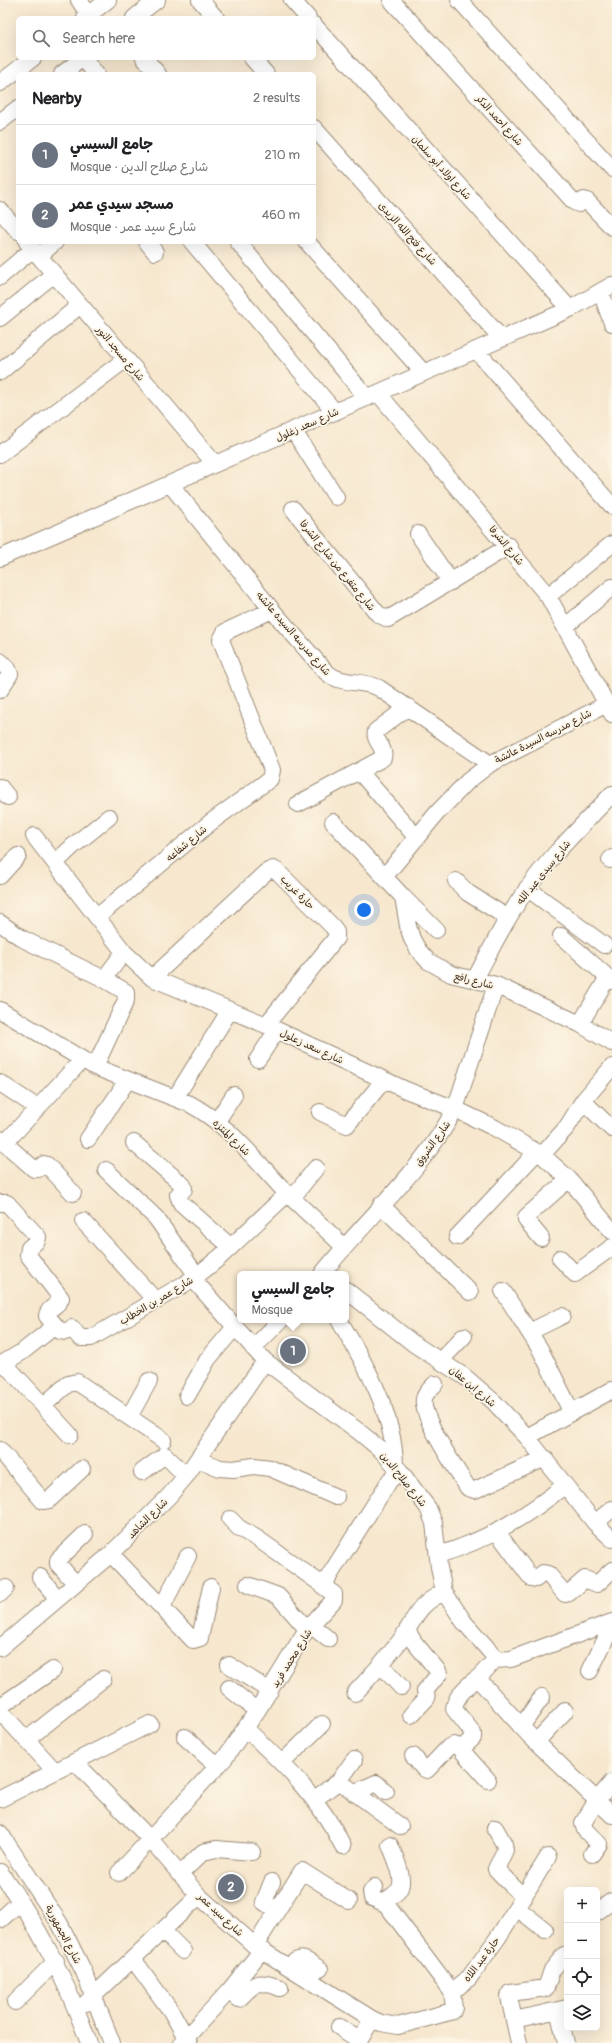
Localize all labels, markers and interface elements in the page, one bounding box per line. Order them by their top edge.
search box [16,16,316,60]
icon: search [30,27,52,49]
text: Search here [62,29,135,48]
text: Nearby [32,88,81,109]
text: 2 results [253,90,300,106]
street label: شارع احمد الدكر [472,92,525,149]
street label: شارع اولاد أبو سلمان [408,133,473,203]
text: جامع السيسي [70,135,153,154]
text: 1 [42,147,48,163]
text: 210 m [264,147,300,163]
text: Mosque · شارع صلاح الدين [70,159,208,175]
text: مسجد سيدي عمر [70,195,174,214]
street label: شارع فتح الله الزيدى [375,200,439,269]
text: 2 [41,207,49,223]
text: 460 m [262,207,300,223]
text: Mosque · شارع سيد عمر [70,219,196,235]
street label: شارع مسجد النور [92,323,147,384]
street label: شارع سعد زغلول [274,405,342,445]
street label: شارع متفرع من شارع الشرفا [296,518,378,614]
street label: شارع الشرفا [485,523,526,569]
street label: شارع مدرسه السيده عائشه [253,589,333,679]
street label: شارع مدرسه السيدة عائشة [493,707,595,767]
street label: شارع شفاعه [164,823,210,865]
street label: شارع سيدى عبد الله [514,838,574,908]
street label: حارة غريب [278,873,317,912]
your location [354,900,374,920]
street label: شارع رافع [453,970,495,993]
street label: شارع سعد زعلول [278,1027,345,1068]
street label: شارع المنتزه [210,1117,253,1159]
street label: شارع الشروق [412,1118,454,1169]
popup [237,1271,349,1323]
street label: شارع عمر بن الخطاب [118,1274,196,1328]
text: جامع السيسي [251,1280,335,1299]
text: Mosque [251,1302,293,1318]
pin: 1 [280,1336,306,1366]
street label: شارع ابن عفان [446,1364,498,1411]
street label: شارع صلاح الدين [377,1450,429,1510]
street label: شارع الشاهد [125,1496,171,1542]
street label: شارع محمد فريد [269,1627,316,1691]
pin: 2 [218,1872,244,1902]
map controls [564,1887,600,2031]
button: + [564,1887,600,1923]
street label: شارع سيد عمر [194,1890,246,1940]
street label: شارع الجمهورية [42,1903,84,1967]
button: − [564,1923,600,1959]
street label: حارة عبد اللاه [461,1935,503,1984]
button: locate [564,1959,600,1995]
button: layers [564,1995,600,2031]

